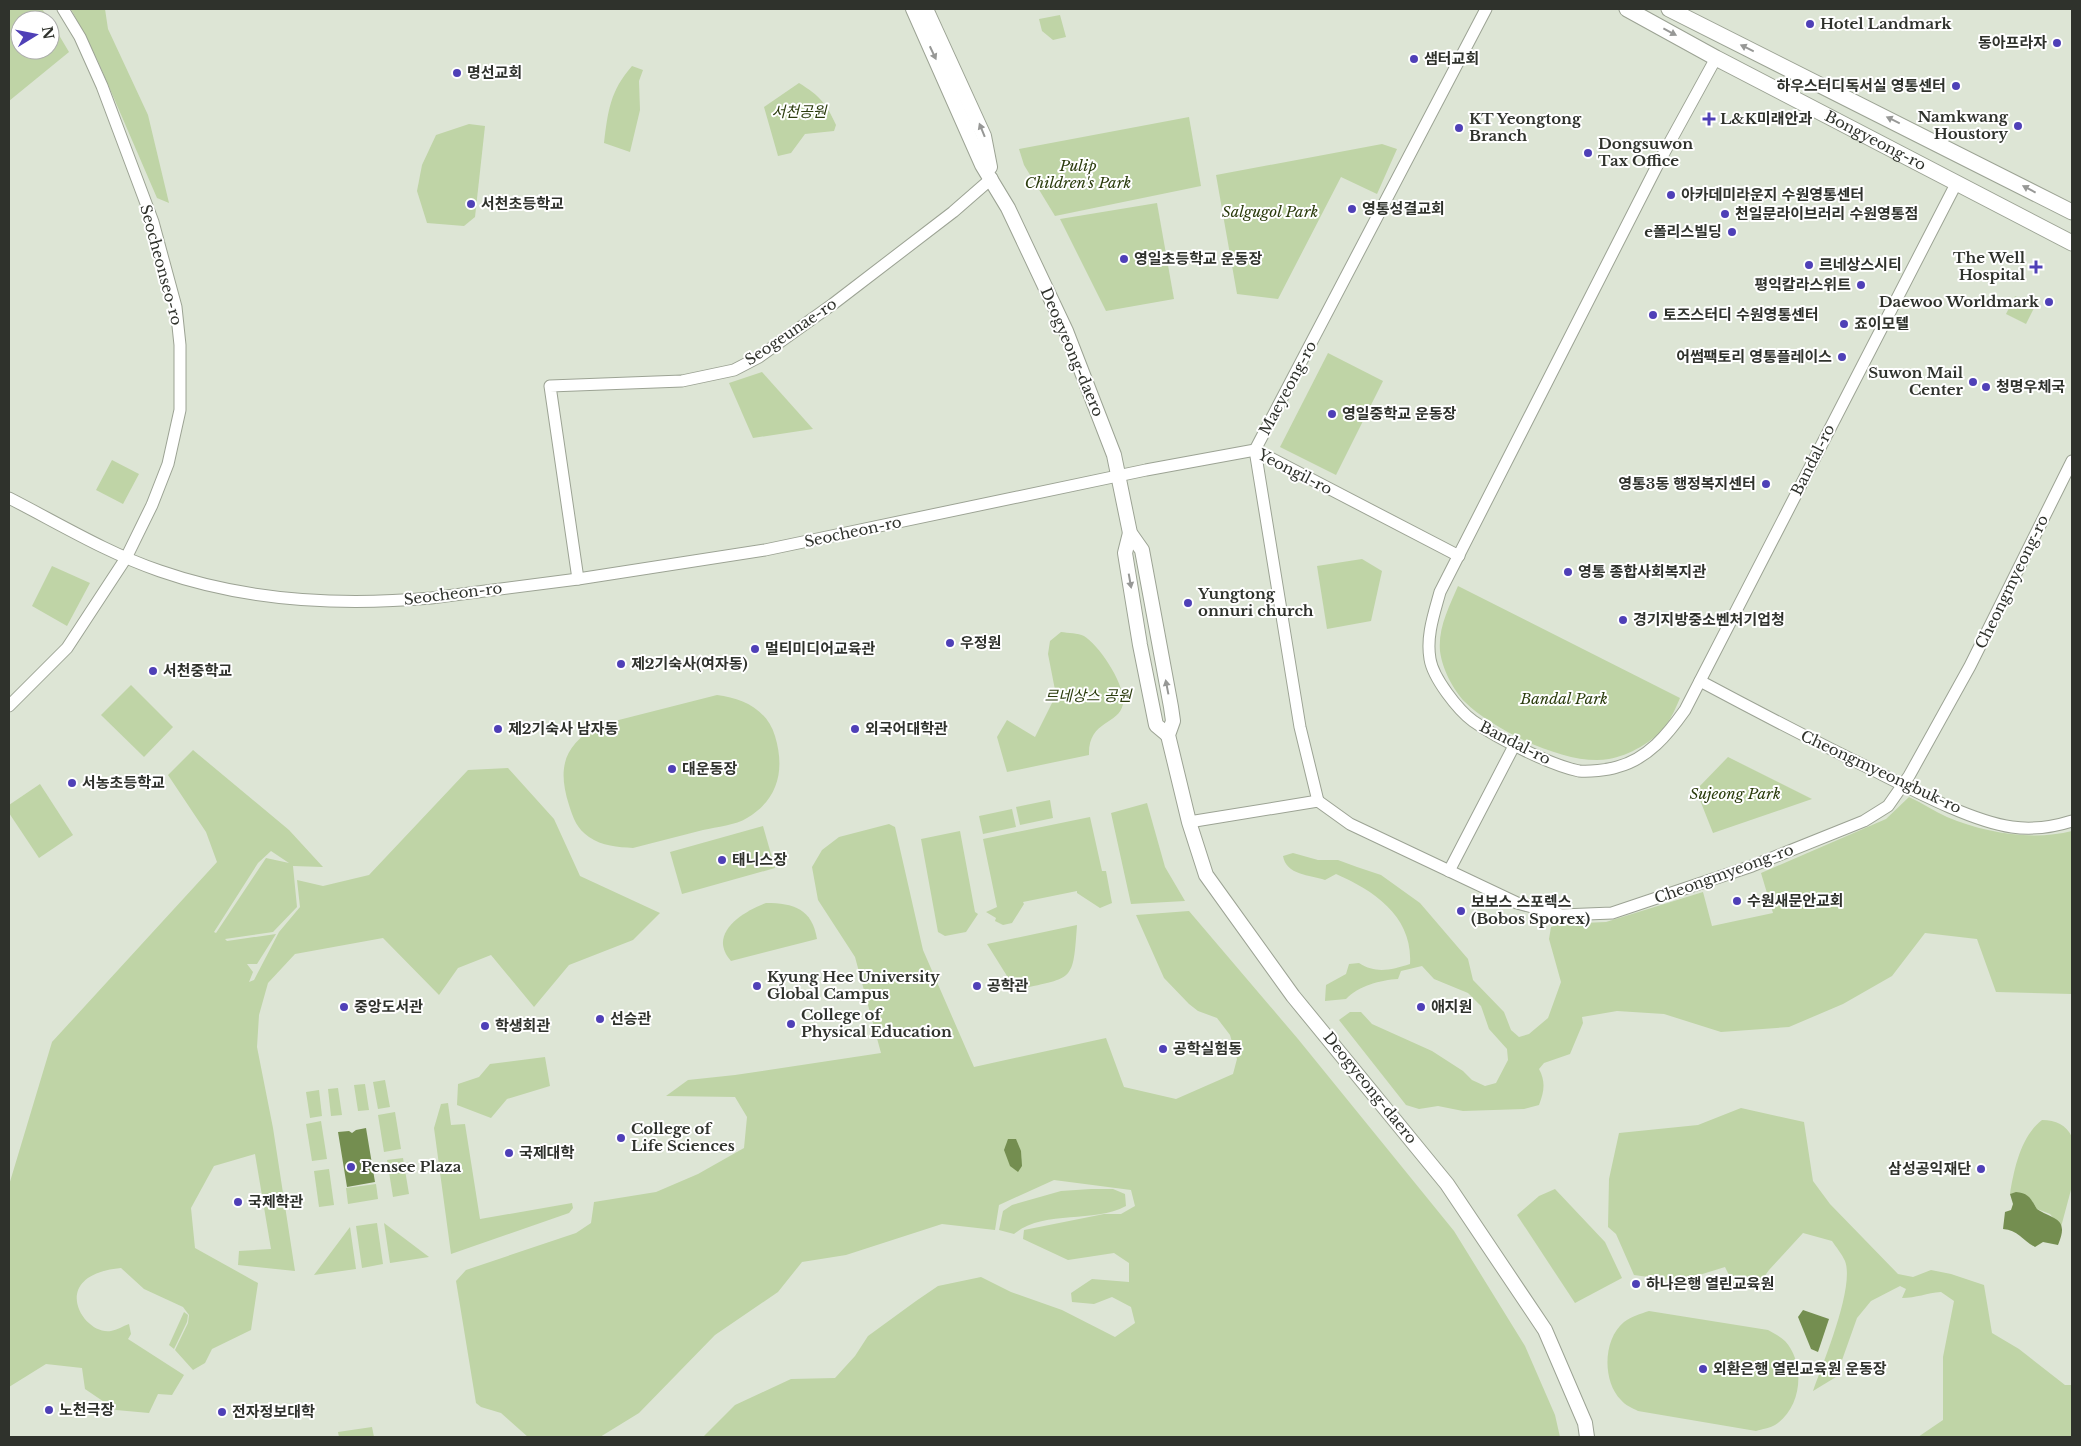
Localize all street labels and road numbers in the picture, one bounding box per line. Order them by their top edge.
street label: Bongyeong-ro [1822,106,1929,175]
street label: Seocheonseo-ro [136,202,187,327]
street label: Deogyeong-daero [1037,284,1108,419]
street label: Seogeunae-ro [741,294,840,369]
street label: Maeyeong-ro [1255,337,1320,438]
street label: Bandal-ro [1787,421,1839,498]
street label: Yeongil-ro [1254,444,1336,498]
street label: Seocheon-ro [803,512,903,551]
street label: Cheongmyeong-ro [1971,512,2052,652]
street label: Seocheon-ro [403,578,503,609]
street label: Bandal-ro [1477,717,1554,769]
street label: Cheongmyeongbuk-ro [1798,726,1965,817]
street label: Cheongmyeong-ro [1652,839,1796,908]
street label: Deogyeong-daero [1319,1028,1421,1148]

